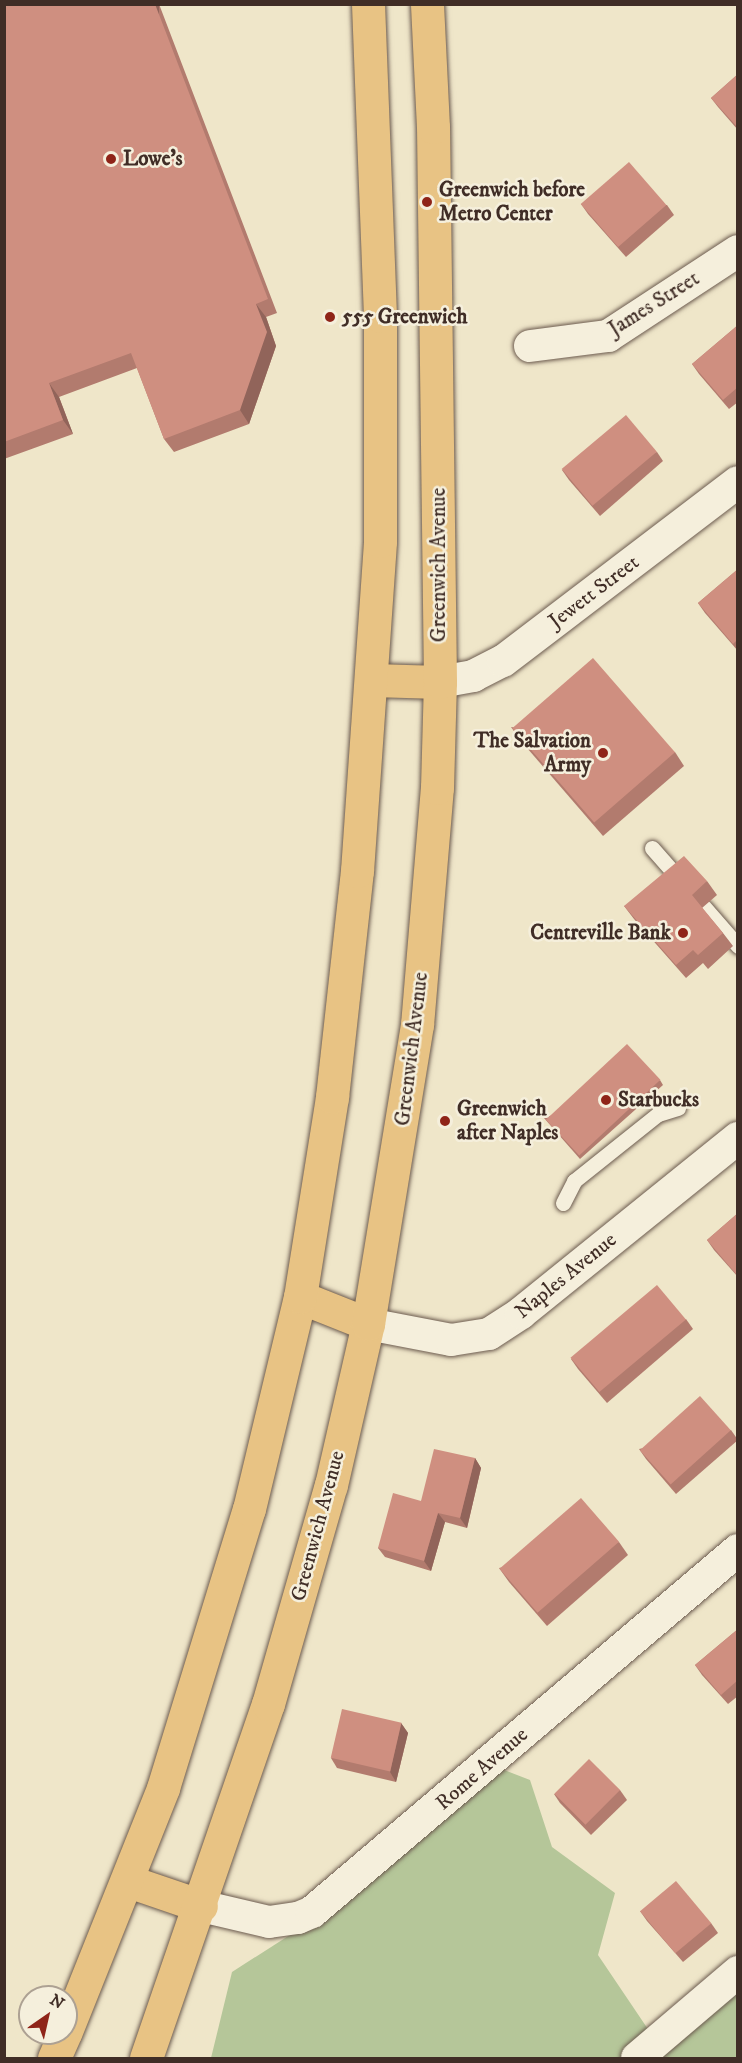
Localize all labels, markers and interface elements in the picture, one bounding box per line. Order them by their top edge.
place label: Lowe's [123,146,183,172]
marker: Lowe's [104,152,118,166]
place label: Greenwich before Metro Center [439,177,585,227]
marker: Greenwich before Metro Center [420,195,434,209]
street label: James Street [604,266,704,342]
place label: 555 Greenwich [342,304,467,330]
marker: 555 Greenwich [323,310,337,324]
street label: Greenwich Avenue [426,488,452,642]
street label: Jewett Street [544,550,644,634]
place label: The Salvation Army [473,728,591,778]
marker: The Salvation Army [596,746,610,760]
place label: Centreville Bank [530,920,671,946]
marker: Centreville Bank [676,926,690,940]
street label: Greenwich Avenue [390,971,434,1127]
place label: Starbucks [618,1087,699,1113]
marker: Starbucks [599,1093,613,1107]
place label: Greenwich after Naples [457,1096,558,1146]
marker: Greenwich after Naples [438,1114,452,1128]
street label: Naples Avenue [510,1227,622,1325]
street label: Greenwich Avenue [286,1448,350,1604]
street label: Rome Avenue [431,1722,533,1816]
north arrow [18,1985,78,2045]
text: N [46,1990,68,2014]

